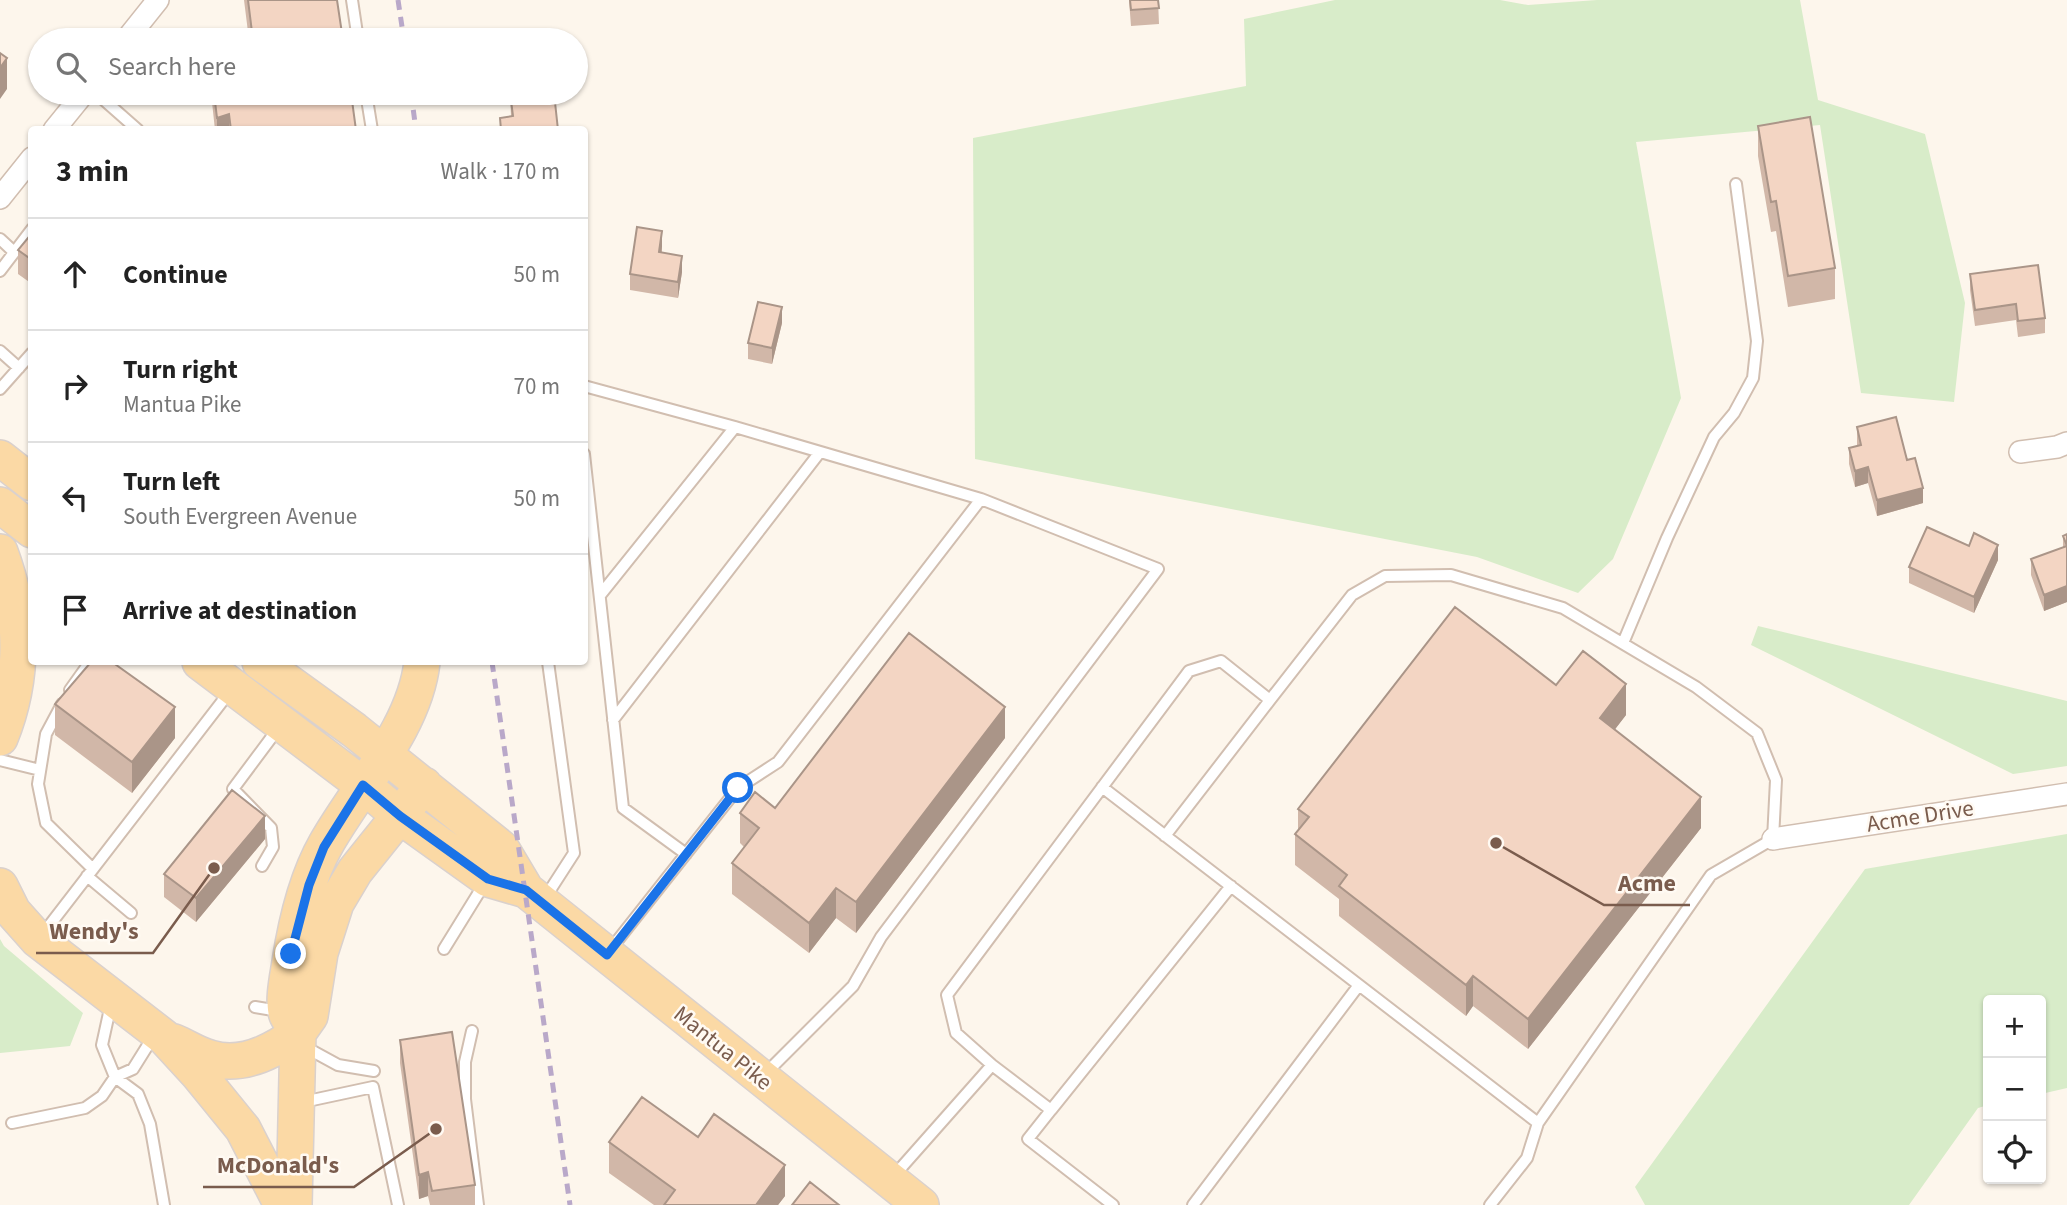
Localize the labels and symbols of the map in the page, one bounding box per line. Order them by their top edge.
route start [722,772,753,803]
street label: Acme Drive [1864,791,1976,841]
callout: Acme [1604,860,1690,905]
text: Acme [1617,866,1676,901]
callout: Wendy's [36,908,153,953]
text: Wendy's [49,914,139,949]
route end [275,938,306,969]
street label: Mantua Pike [667,998,779,1098]
callout: McDonald's [203,1142,354,1187]
text: McDonald's [217,1148,339,1183]

